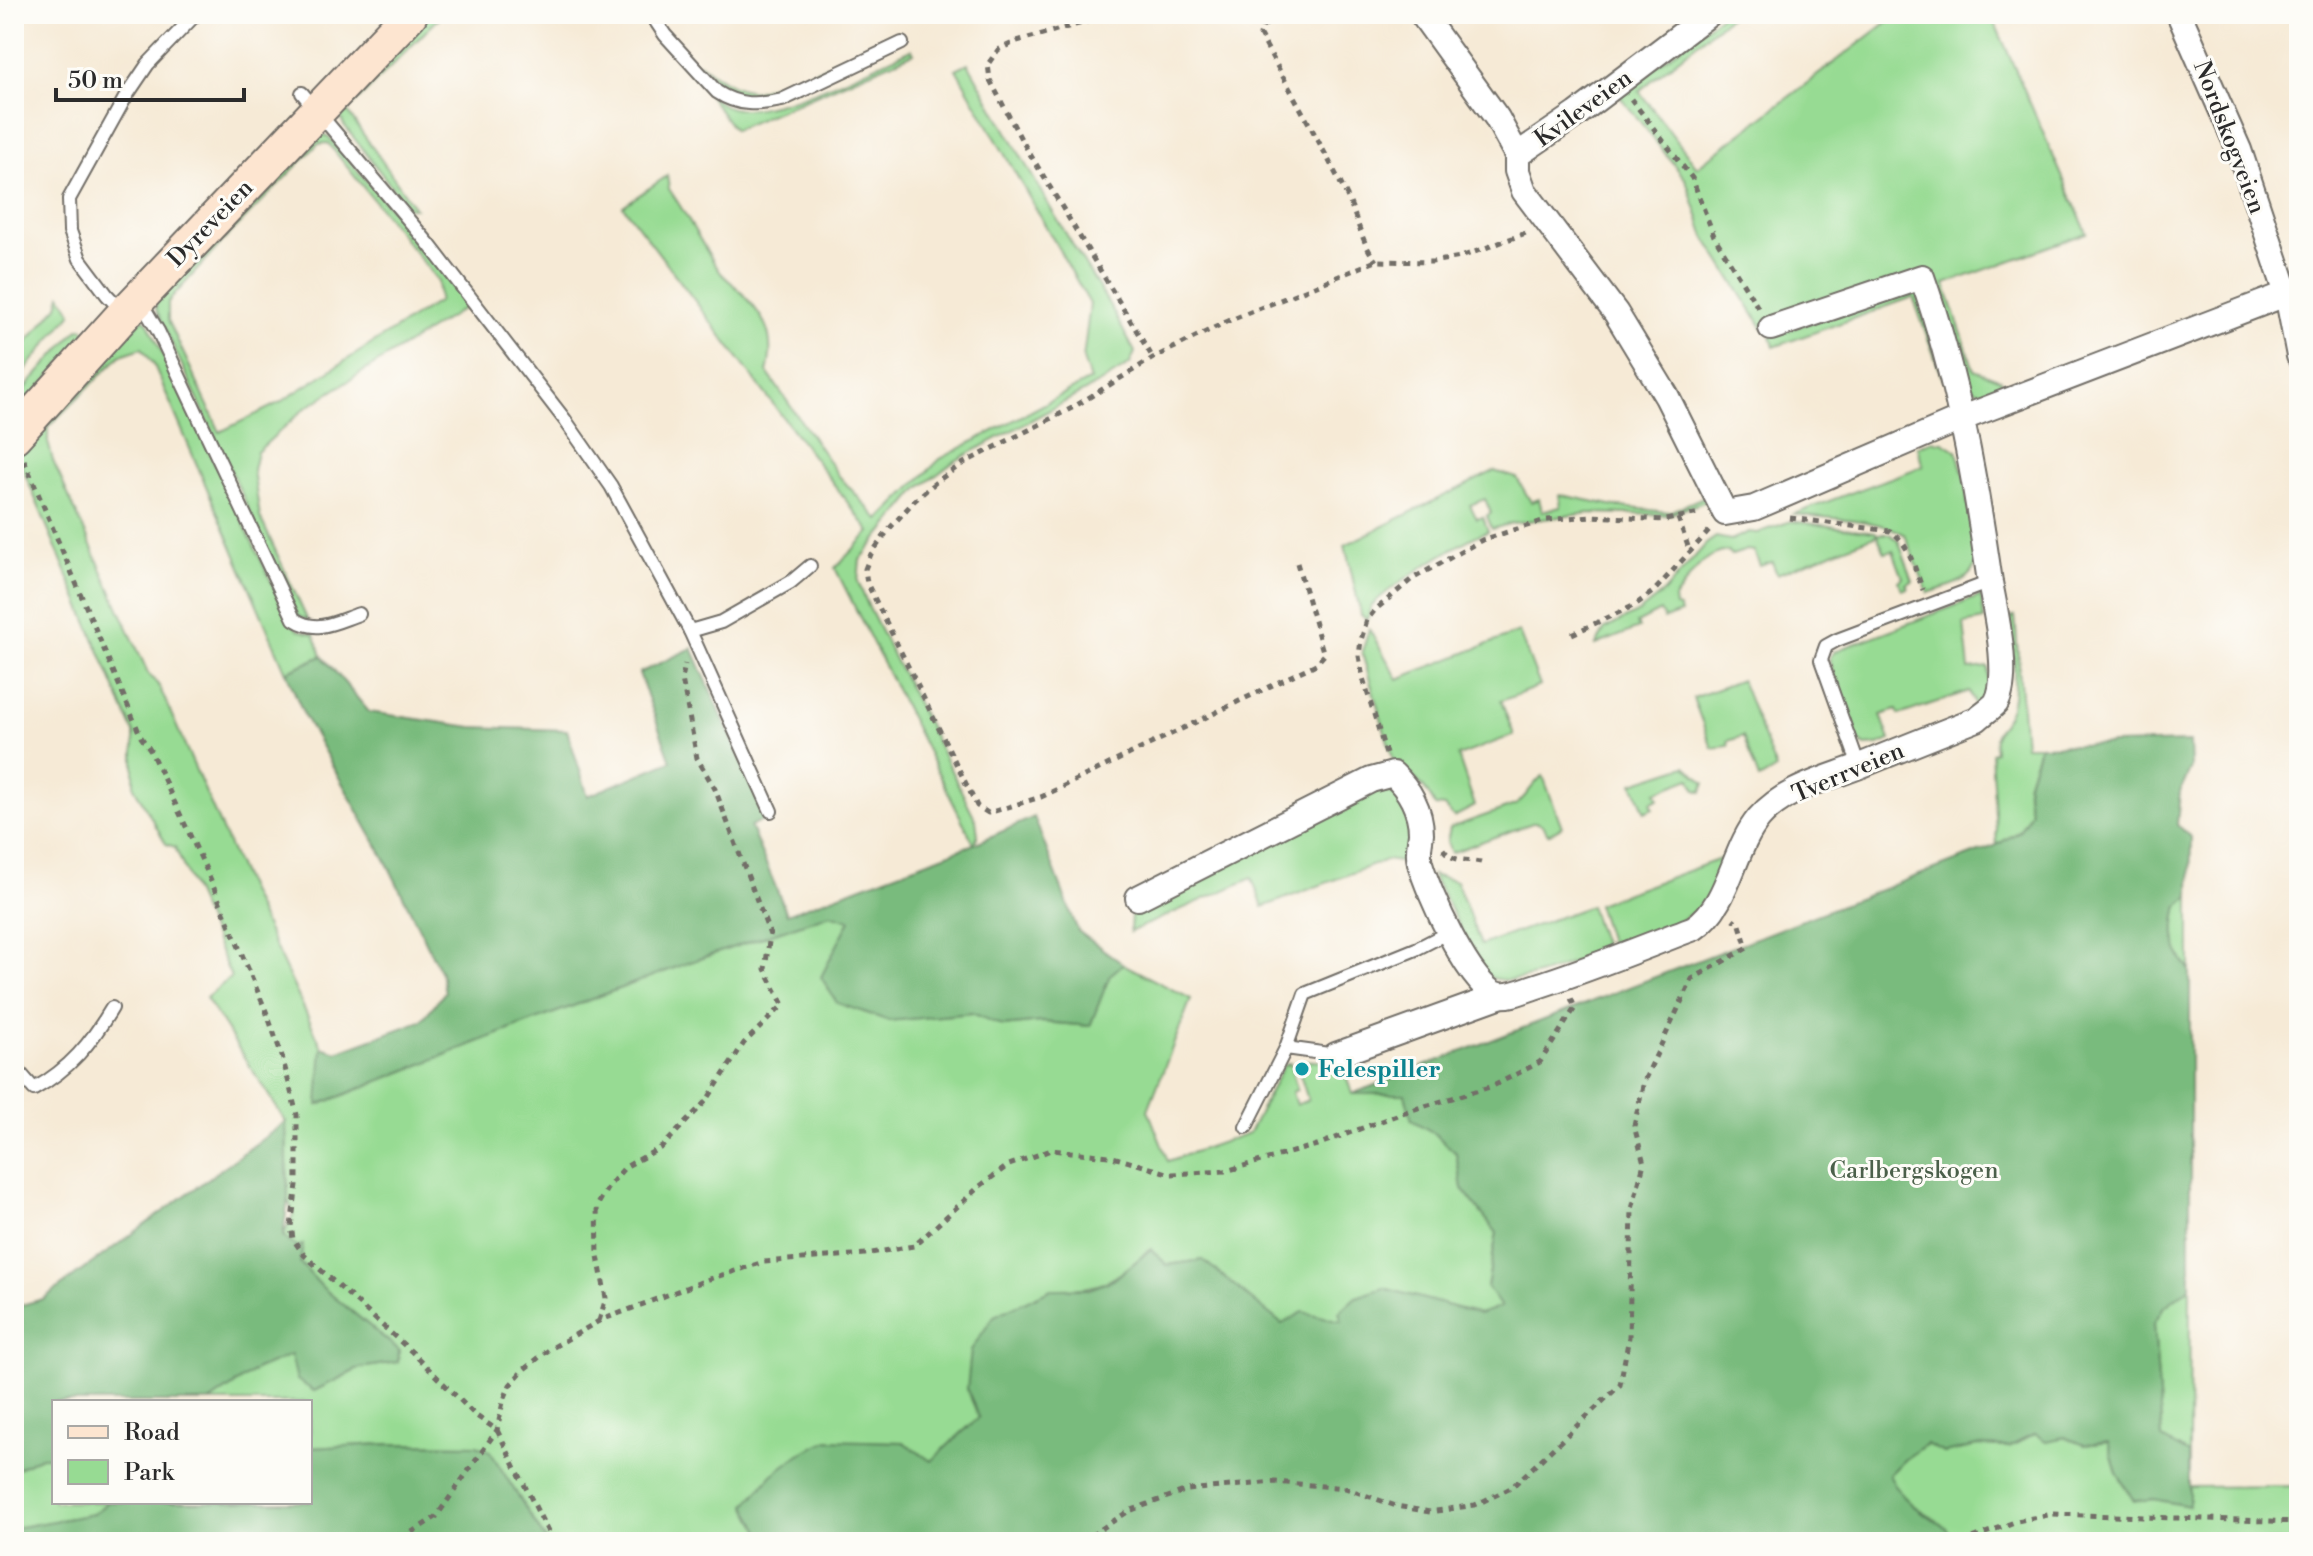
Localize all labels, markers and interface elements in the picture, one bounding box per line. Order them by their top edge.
scale bar [56,52,244,102]
street label: Nordskogveien [2186,57,2272,218]
street label: Kvileveien [1529,63,1638,154]
text: 50 m [68,66,123,96]
street label: Dyreveien [162,174,260,274]
street label: Tverrveien [1788,736,1909,810]
place label: Felespiller [1318,1055,1441,1085]
marker: Felespiller [1293,1060,1311,1078]
park label: Carlbergskogen [1830,1156,1998,1186]
legend [52,1400,312,1504]
text: Road [124,1418,180,1448]
text: Park [124,1458,175,1488]

